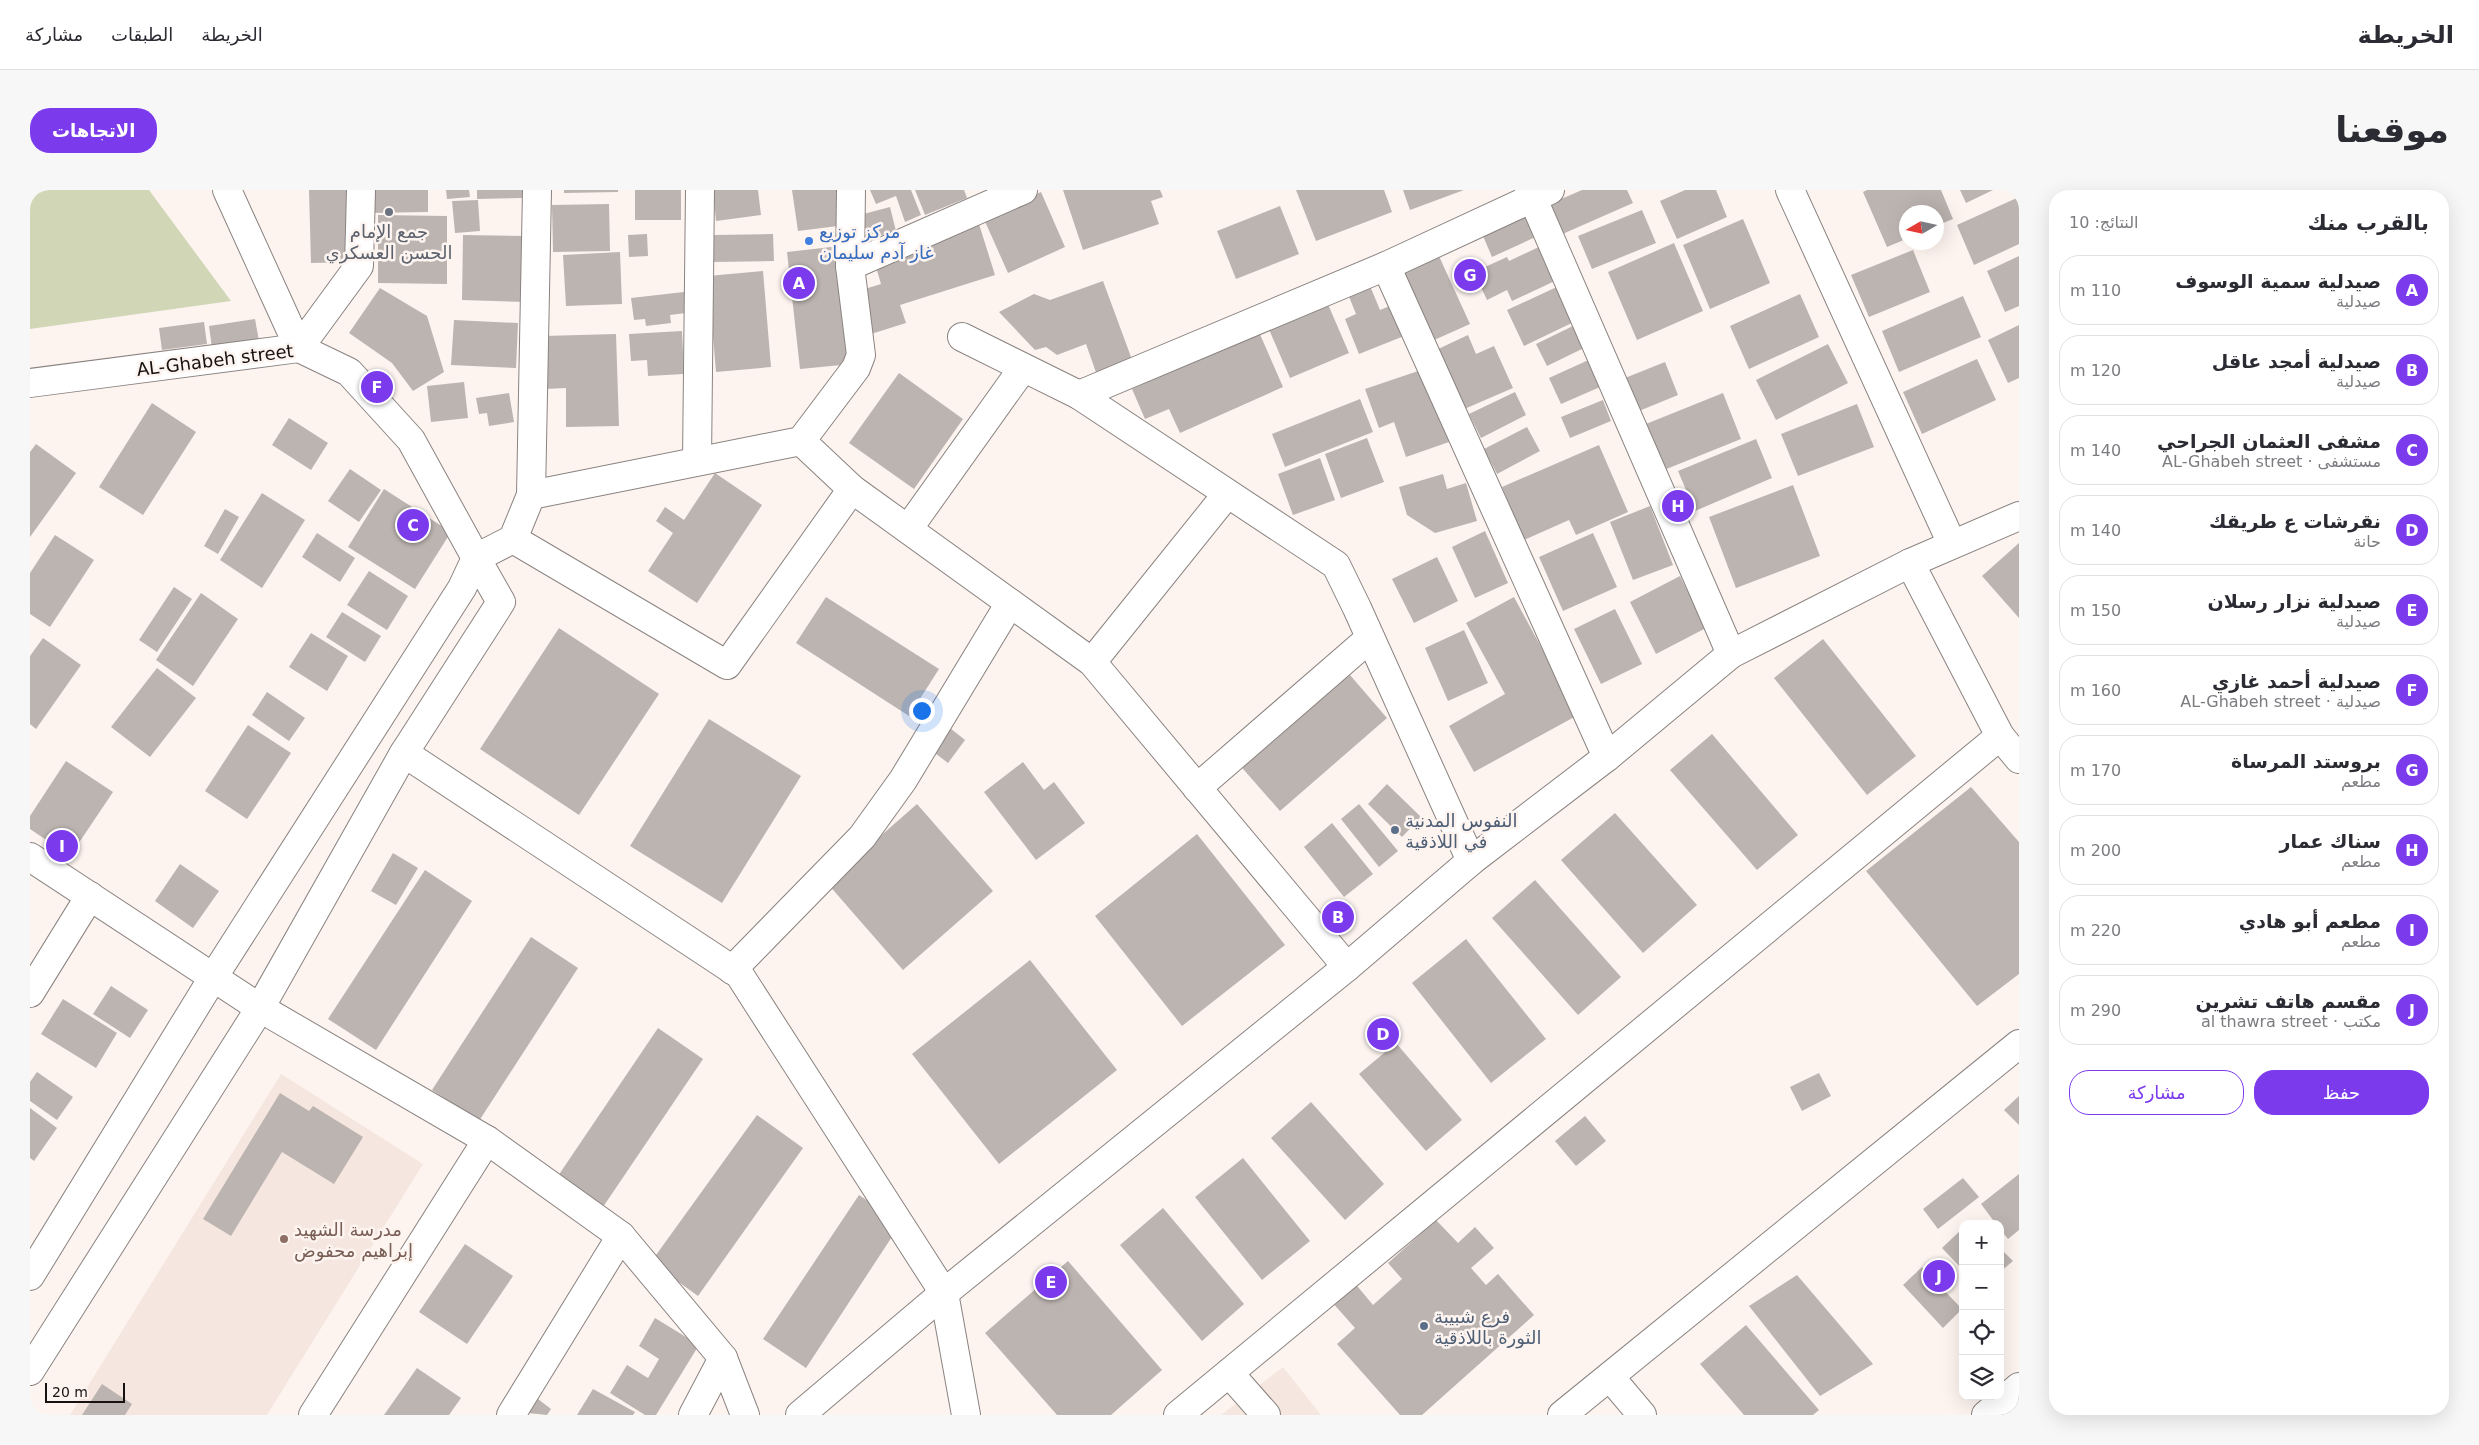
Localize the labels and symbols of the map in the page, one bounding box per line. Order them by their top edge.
north arrow [1899,205,1944,250]
marker: جمع الإمام الحسن العسكري [383,206,395,218]
place label: جمع الإمام الحسن العسكري [326,221,452,264]
place label: مركز توزيع غاز آدم سليمان [819,221,934,263]
marker: مركز توزيع غاز آدم سليمان [803,235,815,247]
pin: G [1454,256,1486,294]
pin: A [783,264,815,302]
street label: AL-Ghabeh street [135,340,295,380]
pin: F [361,368,393,406]
pin: H [1662,487,1694,525]
pin: C [397,506,429,544]
your location [909,698,935,724]
place label: النفوس المدنية في اللاذقية [1405,810,1517,853]
marker: النفوس المدنية في اللاذقية [1389,824,1401,836]
pin: I [46,827,78,865]
pin: B [1322,898,1354,936]
pin: D [1367,1015,1399,1053]
place label: مدرسة الشهيد إبراهيم محفوض [294,1219,413,1262]
marker: مدرسة الشهيد إبراهيم محفوض [278,1233,290,1245]
pin: J [1923,1257,1955,1295]
pin: E [1035,1263,1067,1301]
place label: فرع شبيبة الثورة باللاذقية [1434,1306,1541,1349]
marker: فرع شبيبة الثورة باللاذقية [1418,1320,1430,1332]
scale bar [45,1380,125,1403]

